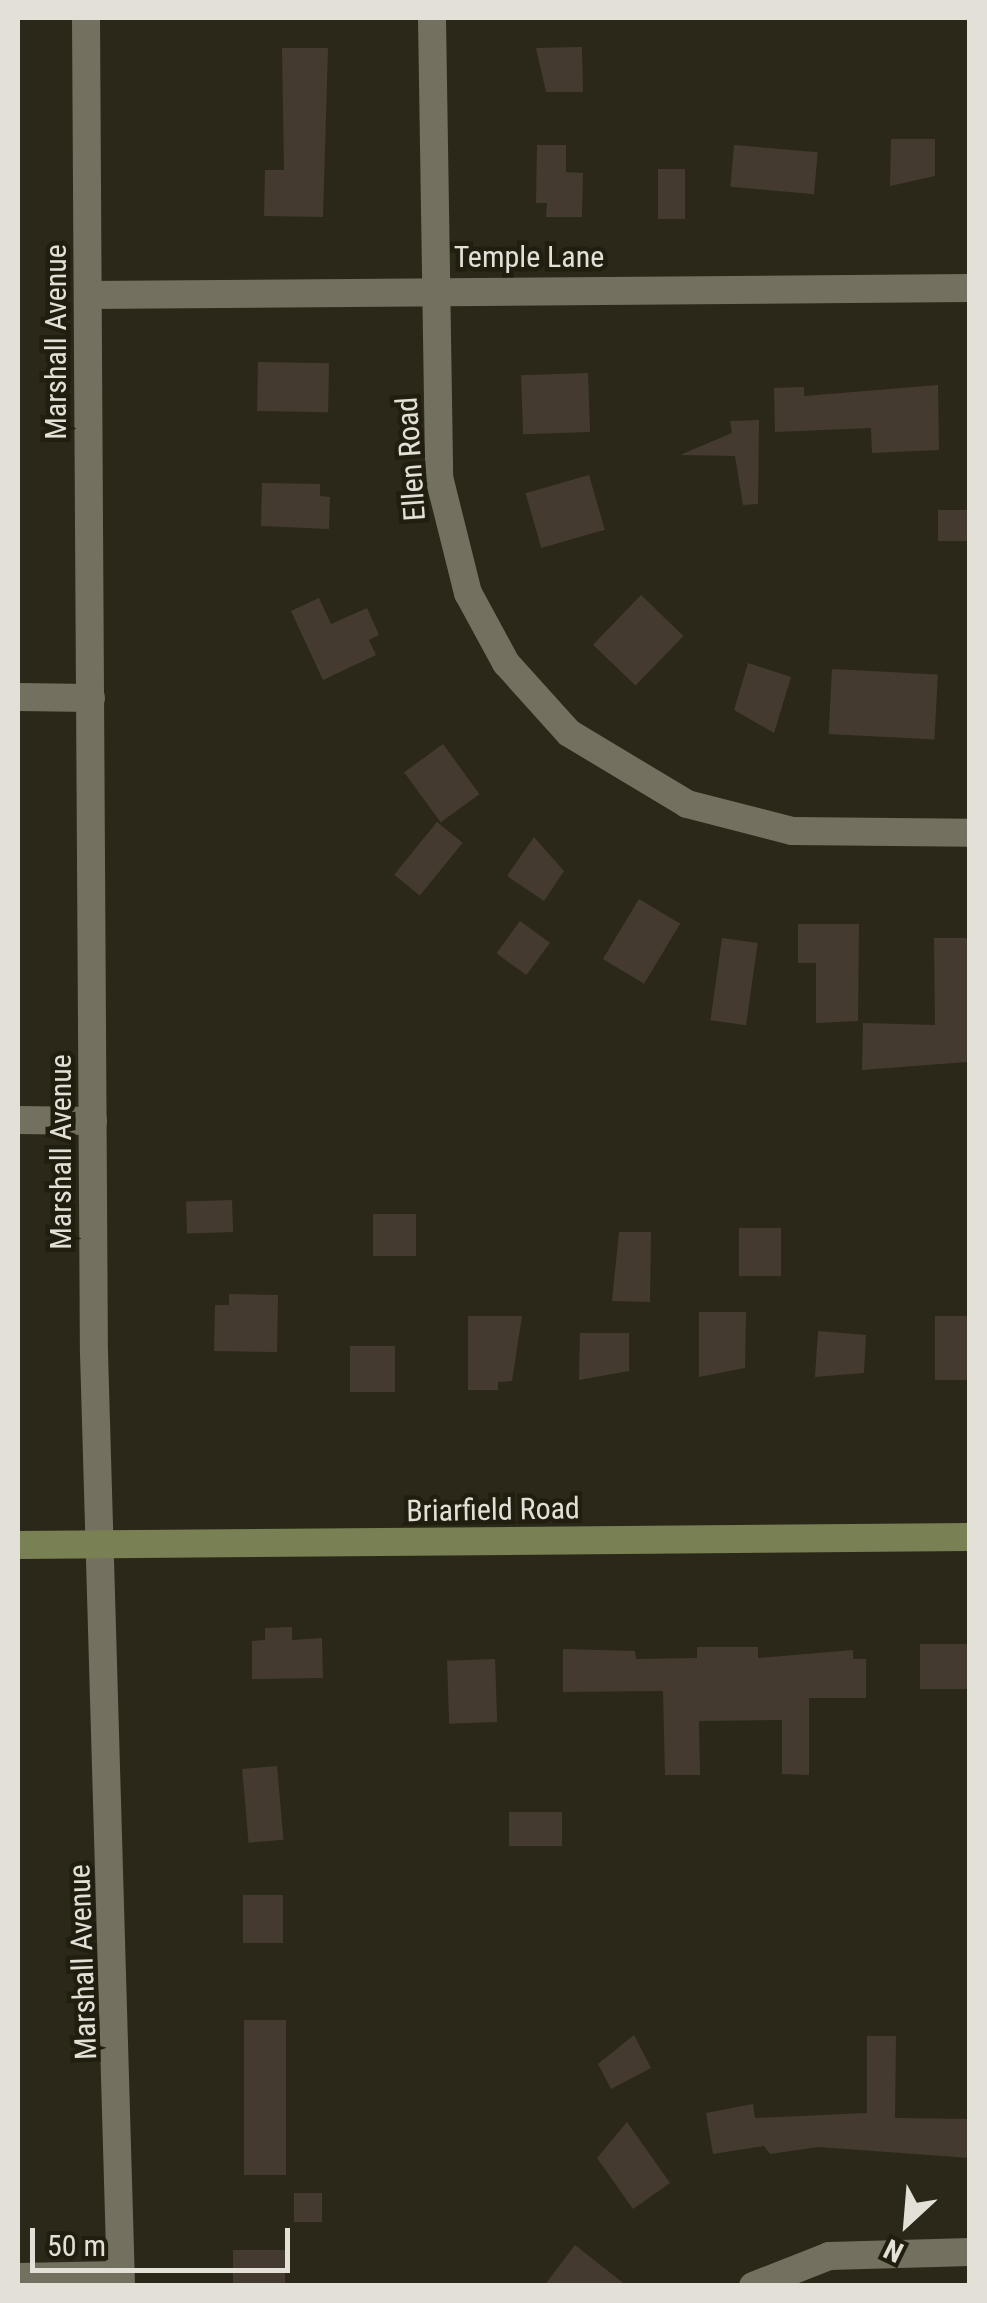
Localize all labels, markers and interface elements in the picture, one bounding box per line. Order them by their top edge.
street label: Temple Lane [454,239,604,275]
street label: Marshall Avenue [38,244,74,440]
street label: Ellen Road [389,396,433,522]
street label: Marshall Avenue [43,1054,79,1250]
street label: Briarfield Road [406,1490,580,1530]
street label: Marshall Avenue [62,1864,104,2060]
north arrow [857,2173,957,2273]
scale bar [35,2208,295,2270]
text: 50 m [47,2228,106,2263]
text: N [879,2232,909,2269]

